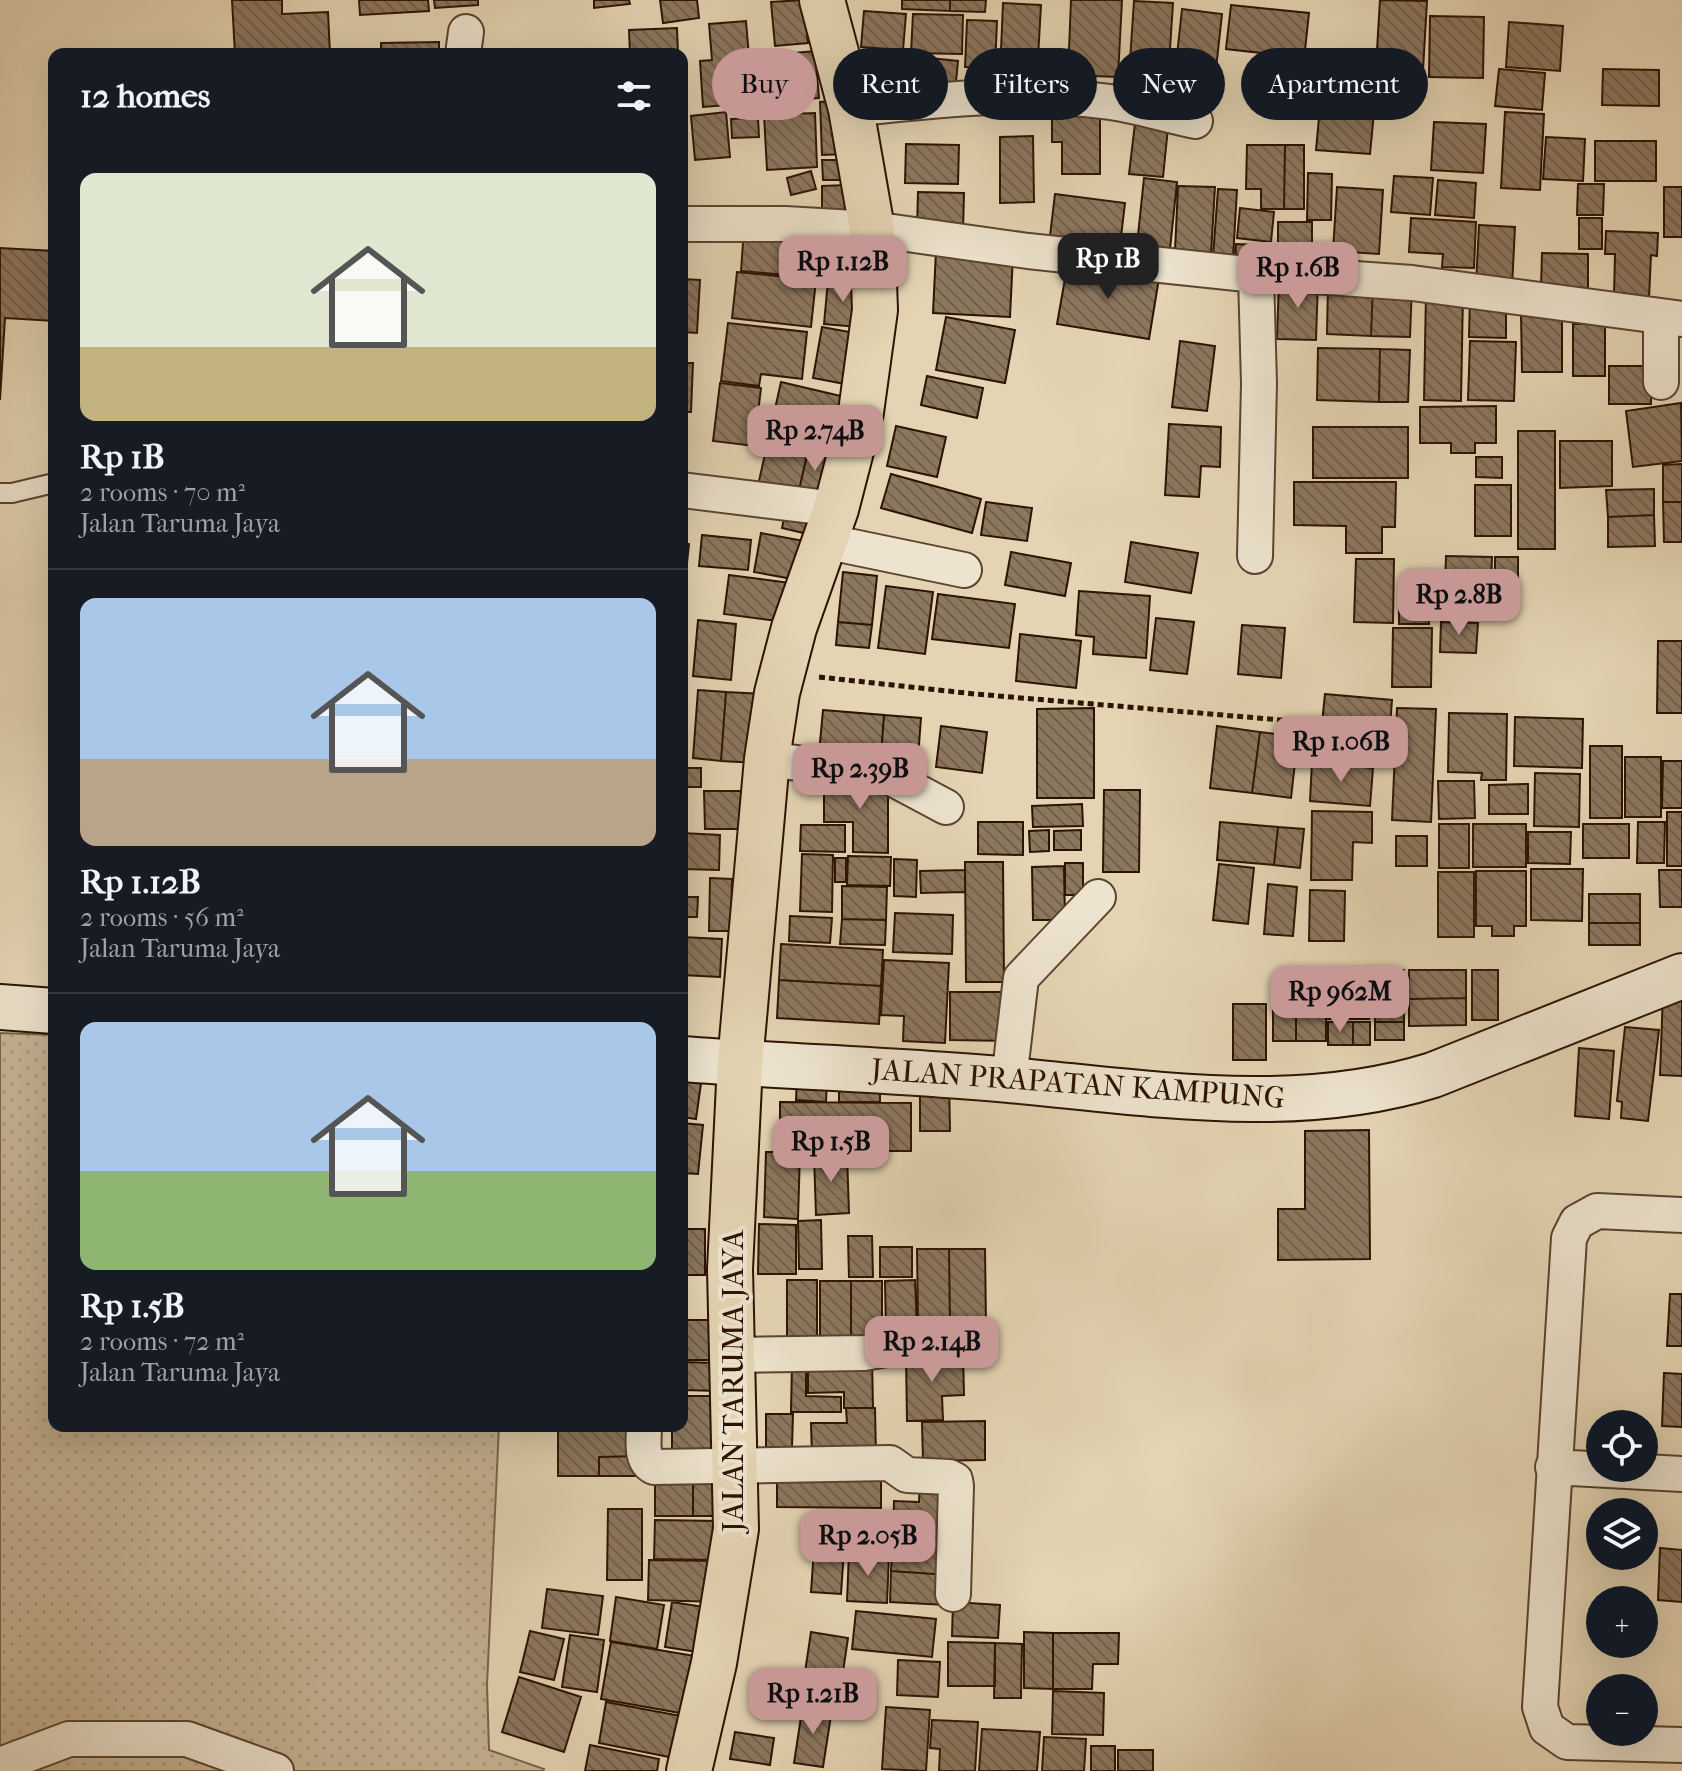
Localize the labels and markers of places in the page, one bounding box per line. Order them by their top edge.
pin: Rp 1B [1052,233,1164,301]
pin: Rp 1.12B [760,236,926,304]
pin: Rp 1.6B [1224,242,1372,310]
pin: Rp 2.74B [732,405,898,473]
pin: Rp 2.8B [1385,569,1533,637]
pin: Rp 1.06B [1258,716,1424,784]
pin: Rp 2.39B [777,743,943,811]
pin: Rp 962M [1266,966,1414,1034]
pin: Rp 1.5B [757,1116,905,1184]
pin: Rp 2.14B [849,1316,1015,1384]
pin: Rp 2.05B [785,1510,951,1578]
pin: Rp 1.21B [730,1668,896,1736]

